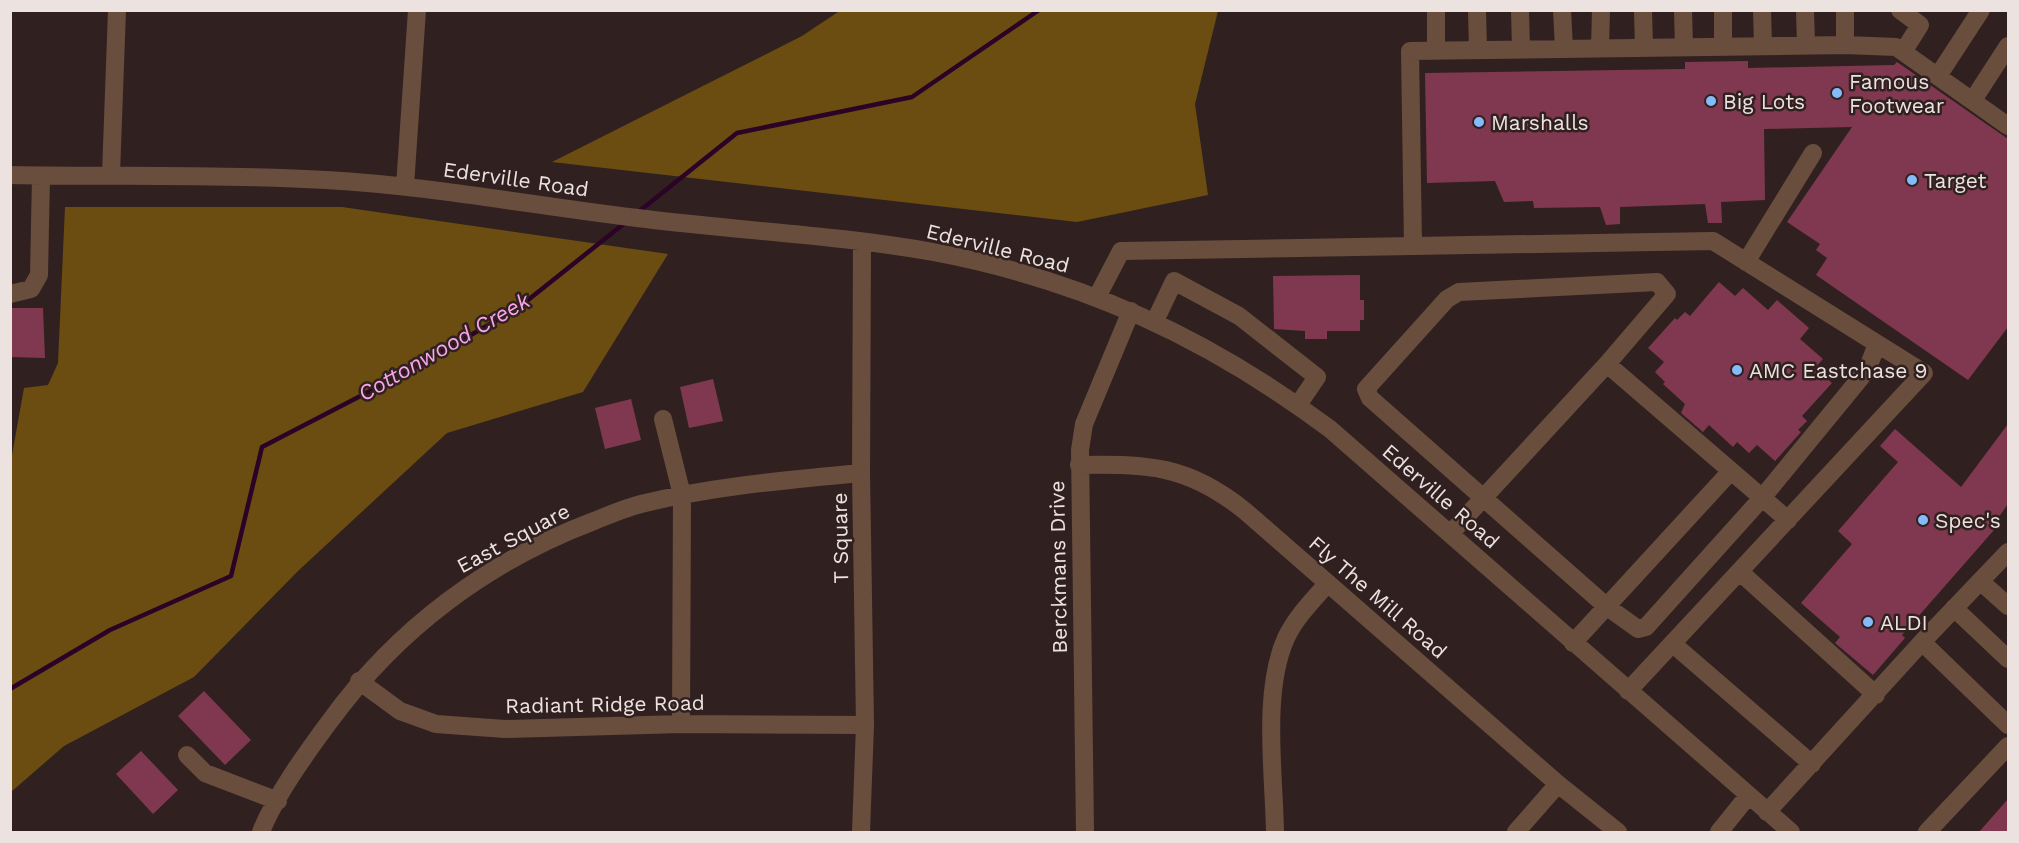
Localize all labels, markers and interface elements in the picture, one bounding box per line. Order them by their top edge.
place label: Famous Footwear [1849,69,1945,118]
marker: Famous Footwear [1830,86,1844,100]
place label: Big Lots [1723,89,1805,114]
marker: Big Lots [1704,94,1718,108]
place label: Marshalls [1491,110,1589,135]
marker: Marshalls [1472,115,1486,129]
street label: Ederville Road [442,156,590,202]
place label: Target [1924,168,1986,193]
marker: Target [1905,173,1919,187]
street label: Ederville Road [924,218,1072,278]
water label: Cottonwood Creek [354,287,535,406]
place label: AMC Eastchase 9 [1749,358,1927,383]
marker: AMC Eastchase 9 [1730,363,1744,377]
street label: Ederville Road [1377,438,1505,554]
street label: Berckmans Drive [1044,480,1072,654]
street label: T Square [827,492,853,584]
street label: East Square [452,498,574,578]
place label: Spec's [1935,508,2001,533]
marker: Spec's [1916,513,1930,527]
street label: Fly The Mill Road [1304,530,1452,664]
place label: ALDI [1880,610,1928,635]
marker: ALDI [1861,615,1875,629]
street label: Radiant Ridge Road [505,690,705,718]

